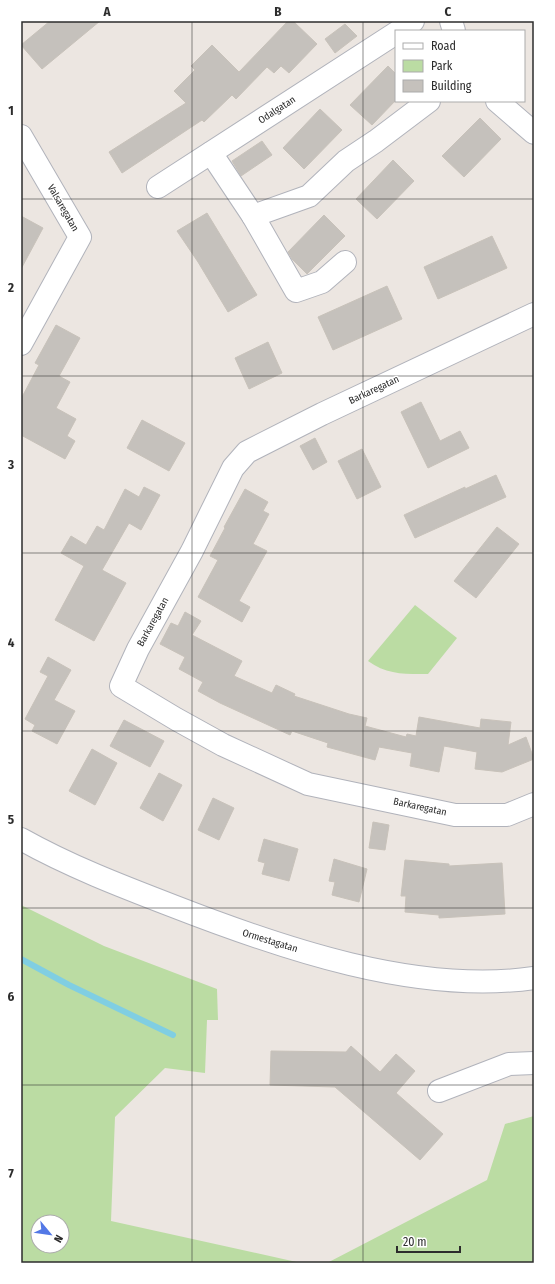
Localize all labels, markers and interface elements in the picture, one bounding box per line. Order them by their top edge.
text: A [102,4,111,19]
text: B [274,4,282,19]
text: C [445,4,452,19]
legend [395,30,525,102]
text: Road [431,39,456,53]
text: Park [431,59,453,73]
text: Building [431,79,472,93]
street label: Odalgatan [256,94,298,126]
text: 1 [8,103,14,118]
street label: Valsaregatan [45,182,81,234]
text: 2 [7,280,14,295]
street label: Barkaregatan [347,373,401,407]
text: 3 [7,457,14,472]
street label: Barkaregatan [135,595,171,649]
text: 4 [8,635,15,650]
street label: Barkaregatan [392,795,448,819]
text: 5 [8,812,14,827]
street label: Ormestagatan [241,927,299,955]
text: 6 [8,989,15,1004]
text: 7 [8,1166,14,1181]
north arrow [30,1214,70,1254]
scale bar [397,1228,460,1254]
text: N [51,1233,66,1245]
text: 20 m [403,1235,427,1249]

